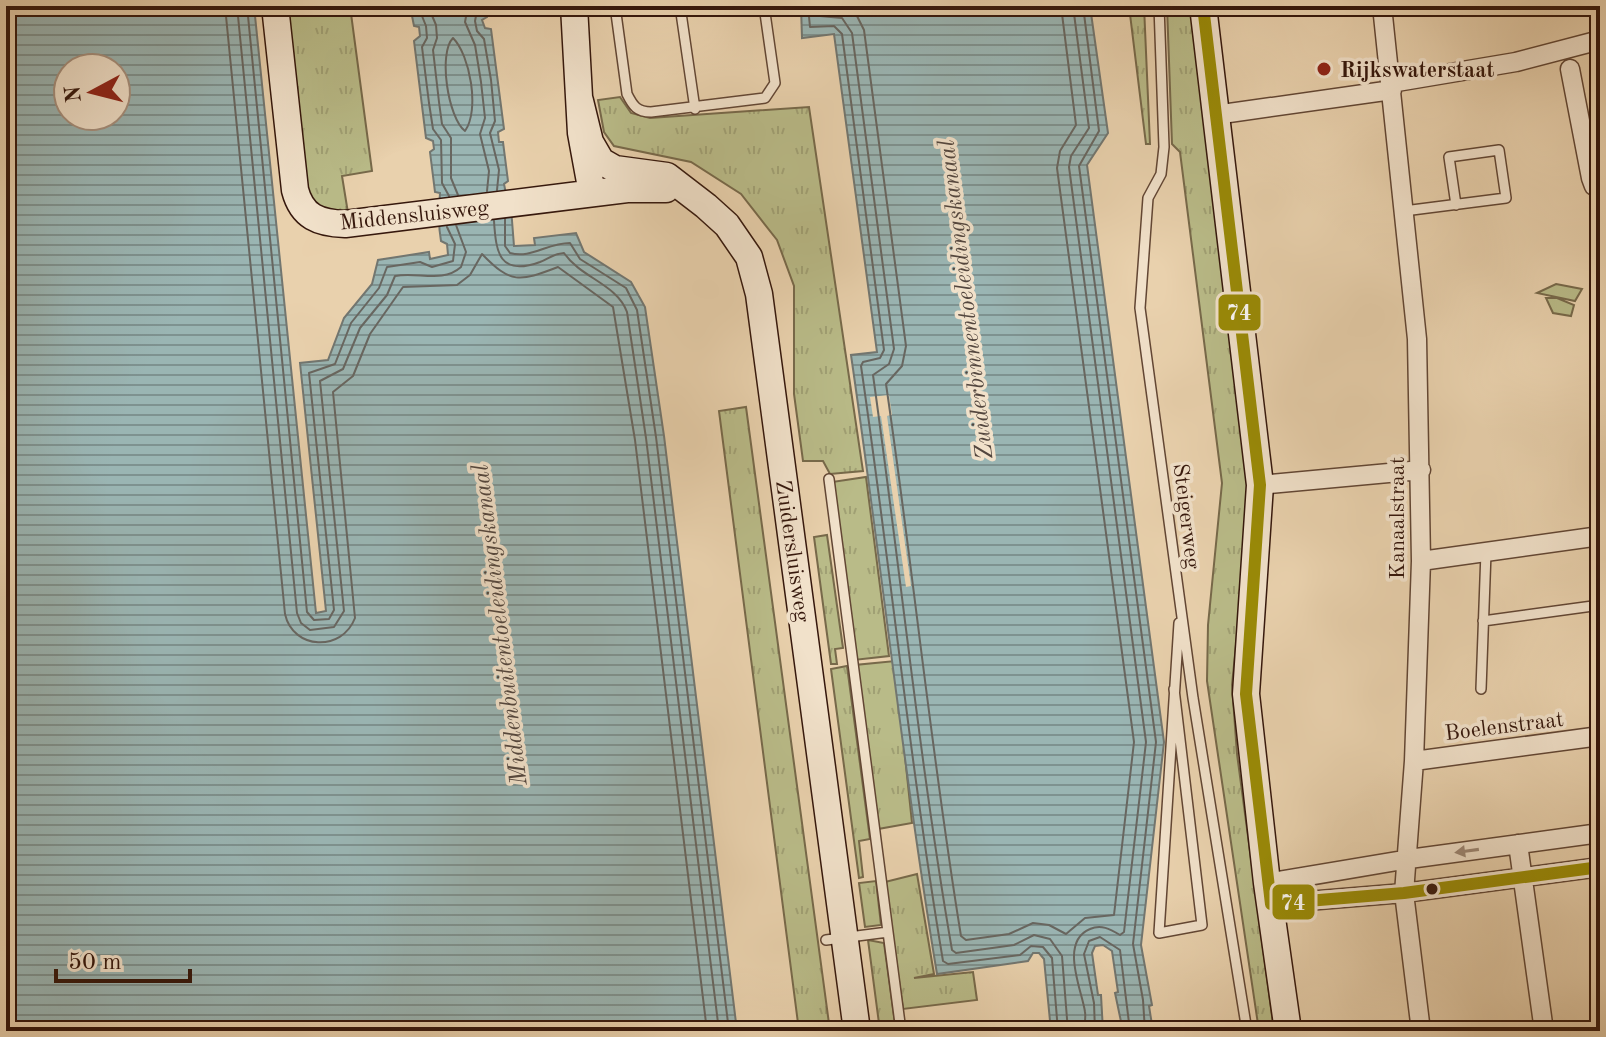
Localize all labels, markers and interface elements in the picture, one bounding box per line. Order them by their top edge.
north arrow [52,52,132,132]
marker: Rijkswaterstaat [1315,60,1333,78]
place label: Rijkswaterstaat [1340,60,1495,82]
text: N [62,84,86,104]
water label: Zuiderbinnentoeleidingskanaal [935,138,999,461]
street label: Middensluisweg [338,197,490,235]
line badge: 74 [1217,293,1262,332]
text: 74 [1226,303,1252,325]
street label: Kanaalstraat [1387,457,1409,579]
street label: Steigerweg [1169,462,1203,571]
water label: Middenbuitentoeleidingskanaal [469,463,533,788]
street label: Zuidersluisweg [771,479,813,624]
street label: Boelenstraat [1443,709,1565,745]
one-way arrow [1454,845,1479,858]
unlabelled marker [1424,881,1440,897]
line badge: 74 [1271,883,1316,921]
text: 74 [1280,893,1306,915]
scale bar [56,933,190,983]
text: 50 m [68,951,122,975]

